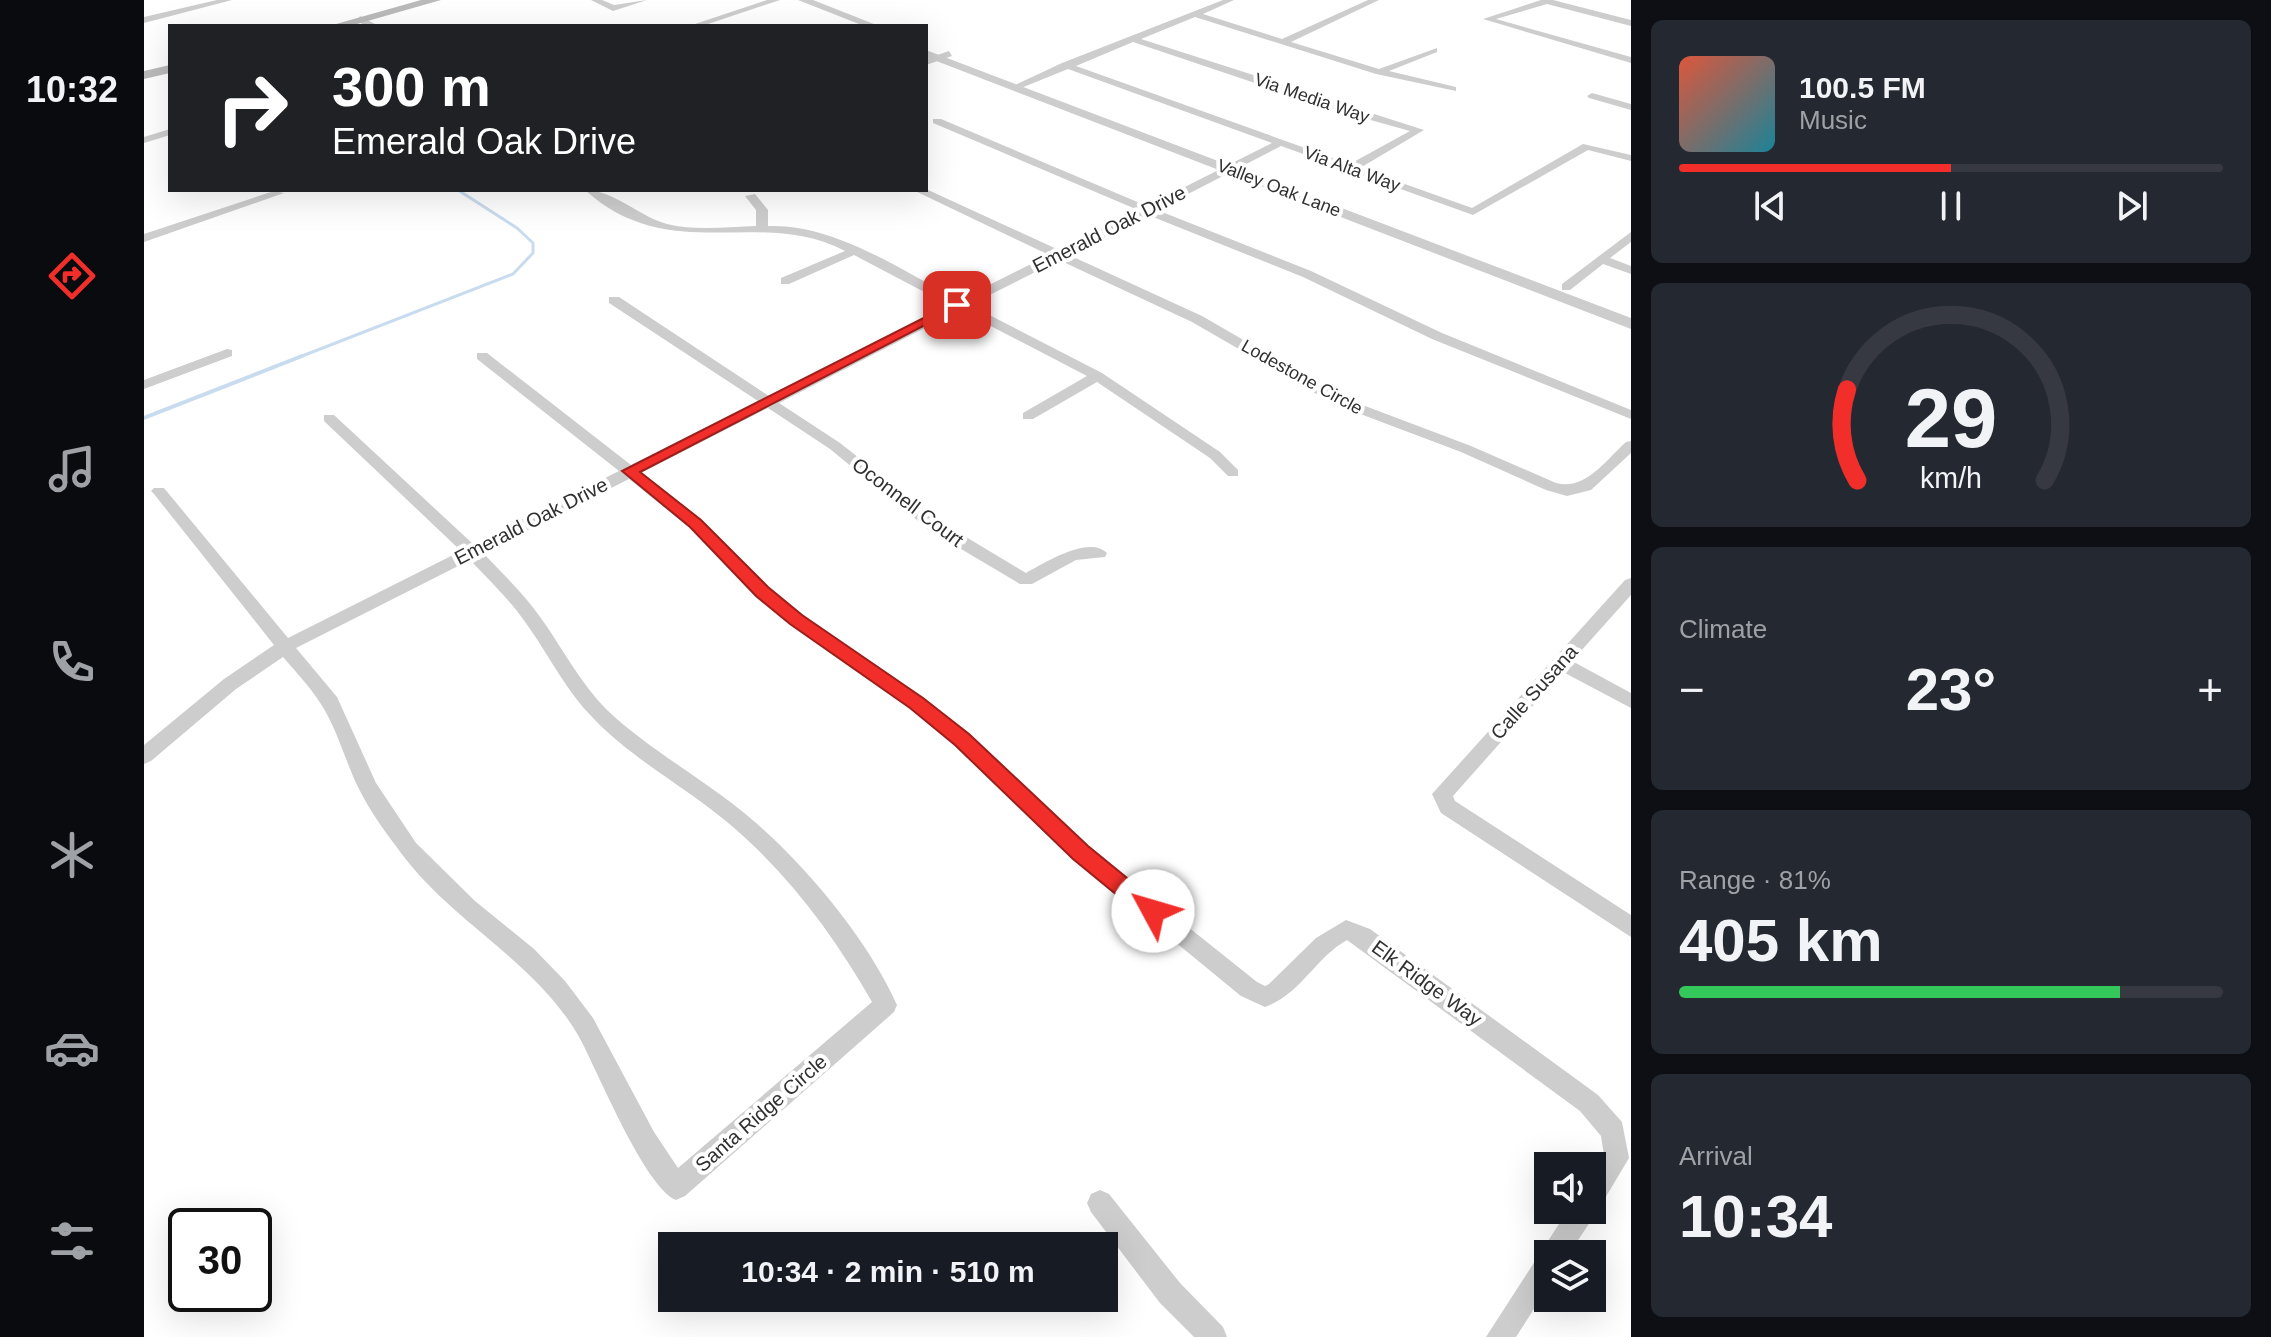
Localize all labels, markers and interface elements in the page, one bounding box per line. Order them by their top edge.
text: 300 m [332,55,491,118]
icon: right [200,56,304,160]
text: 10:32 [26,69,118,110]
street label: Via Media Way [1252,69,1372,127]
text: 100.5 FM [1799,71,1926,104]
text: Music [1799,105,1867,135]
text: Emerald Oak Drive [332,121,636,162]
street label: Via Alta Way [1301,142,1403,196]
street label: Valley Oak Lane [1214,155,1344,221]
street label: Emerald Oak Drive [1029,181,1189,277]
icon: previous [1748,184,1792,228]
icon: pause [1929,184,1973,228]
icon: next [2110,184,2154,228]
icon: directions [44,248,100,304]
pin [923,271,991,339]
icon: arrive [935,283,979,327]
street label: Lodestone Circle [1238,336,1366,418]
text: 29 [1905,372,1997,465]
icon: music [44,441,100,497]
street label: Oconnell Court [848,453,968,551]
text: km/h [1920,462,1982,494]
street label: Emerald Oak Drive [451,473,611,569]
text: Climate [1679,614,1767,644]
icon: phone [44,634,100,690]
street label: Calle Susana [1486,640,1583,744]
text: 23° [1906,656,1996,723]
text: − [1679,665,1705,714]
text: + [2197,665,2223,714]
icon: climate [44,827,100,883]
text: Range · 81% [1679,865,1831,895]
position arrow [1111,869,1195,953]
text: 405 km [1679,907,1883,974]
street label: Elk Ridge Way [1368,936,1486,1030]
icon: car [44,1020,100,1076]
street label: Santa Ridge Circle [691,1050,831,1176]
text: Arrival [1679,1141,1753,1171]
map controls [1534,1152,1606,1312]
button: sound [1534,1152,1606,1224]
text: 10:34 [1679,1183,1832,1250]
speed limit sign: 30 [168,1208,272,1312]
icon: filters [44,1213,100,1269]
button: layers [1534,1240,1606,1312]
text: 10:34 · 2 min · 510 m [741,1255,1035,1288]

